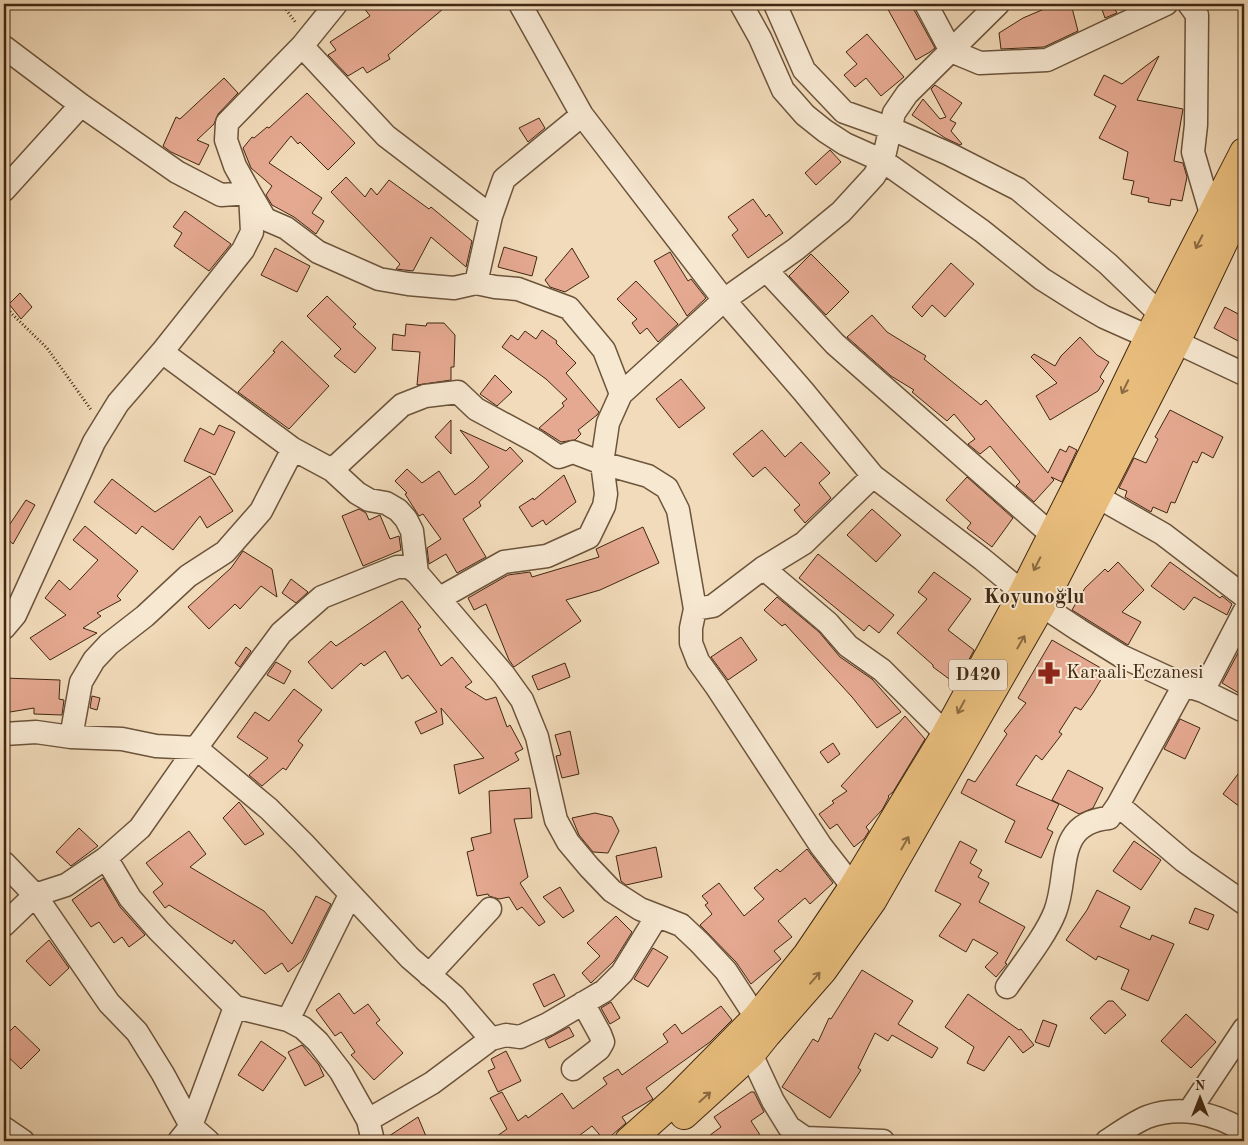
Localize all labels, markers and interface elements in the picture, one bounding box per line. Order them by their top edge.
one-way arrow [1194,234,1203,249]
one-way arrow [1120,379,1129,394]
one-way arrow [1032,556,1042,571]
district label: Koyunoğlu [983,587,1085,608]
one-way arrow [1016,635,1026,649]
road number: D420 [949,660,1007,690]
pharmacy icon: Karaali Eczanesi [1036,660,1062,686]
place label: Karaali Eczanesi [1066,664,1203,683]
one-way arrow [956,699,965,714]
one-way arrow [901,837,911,851]
one-way arrow [810,972,821,985]
north arrow [1176,1072,1226,1122]
text: N [1195,1079,1206,1093]
one-way arrow [698,1091,711,1103]

